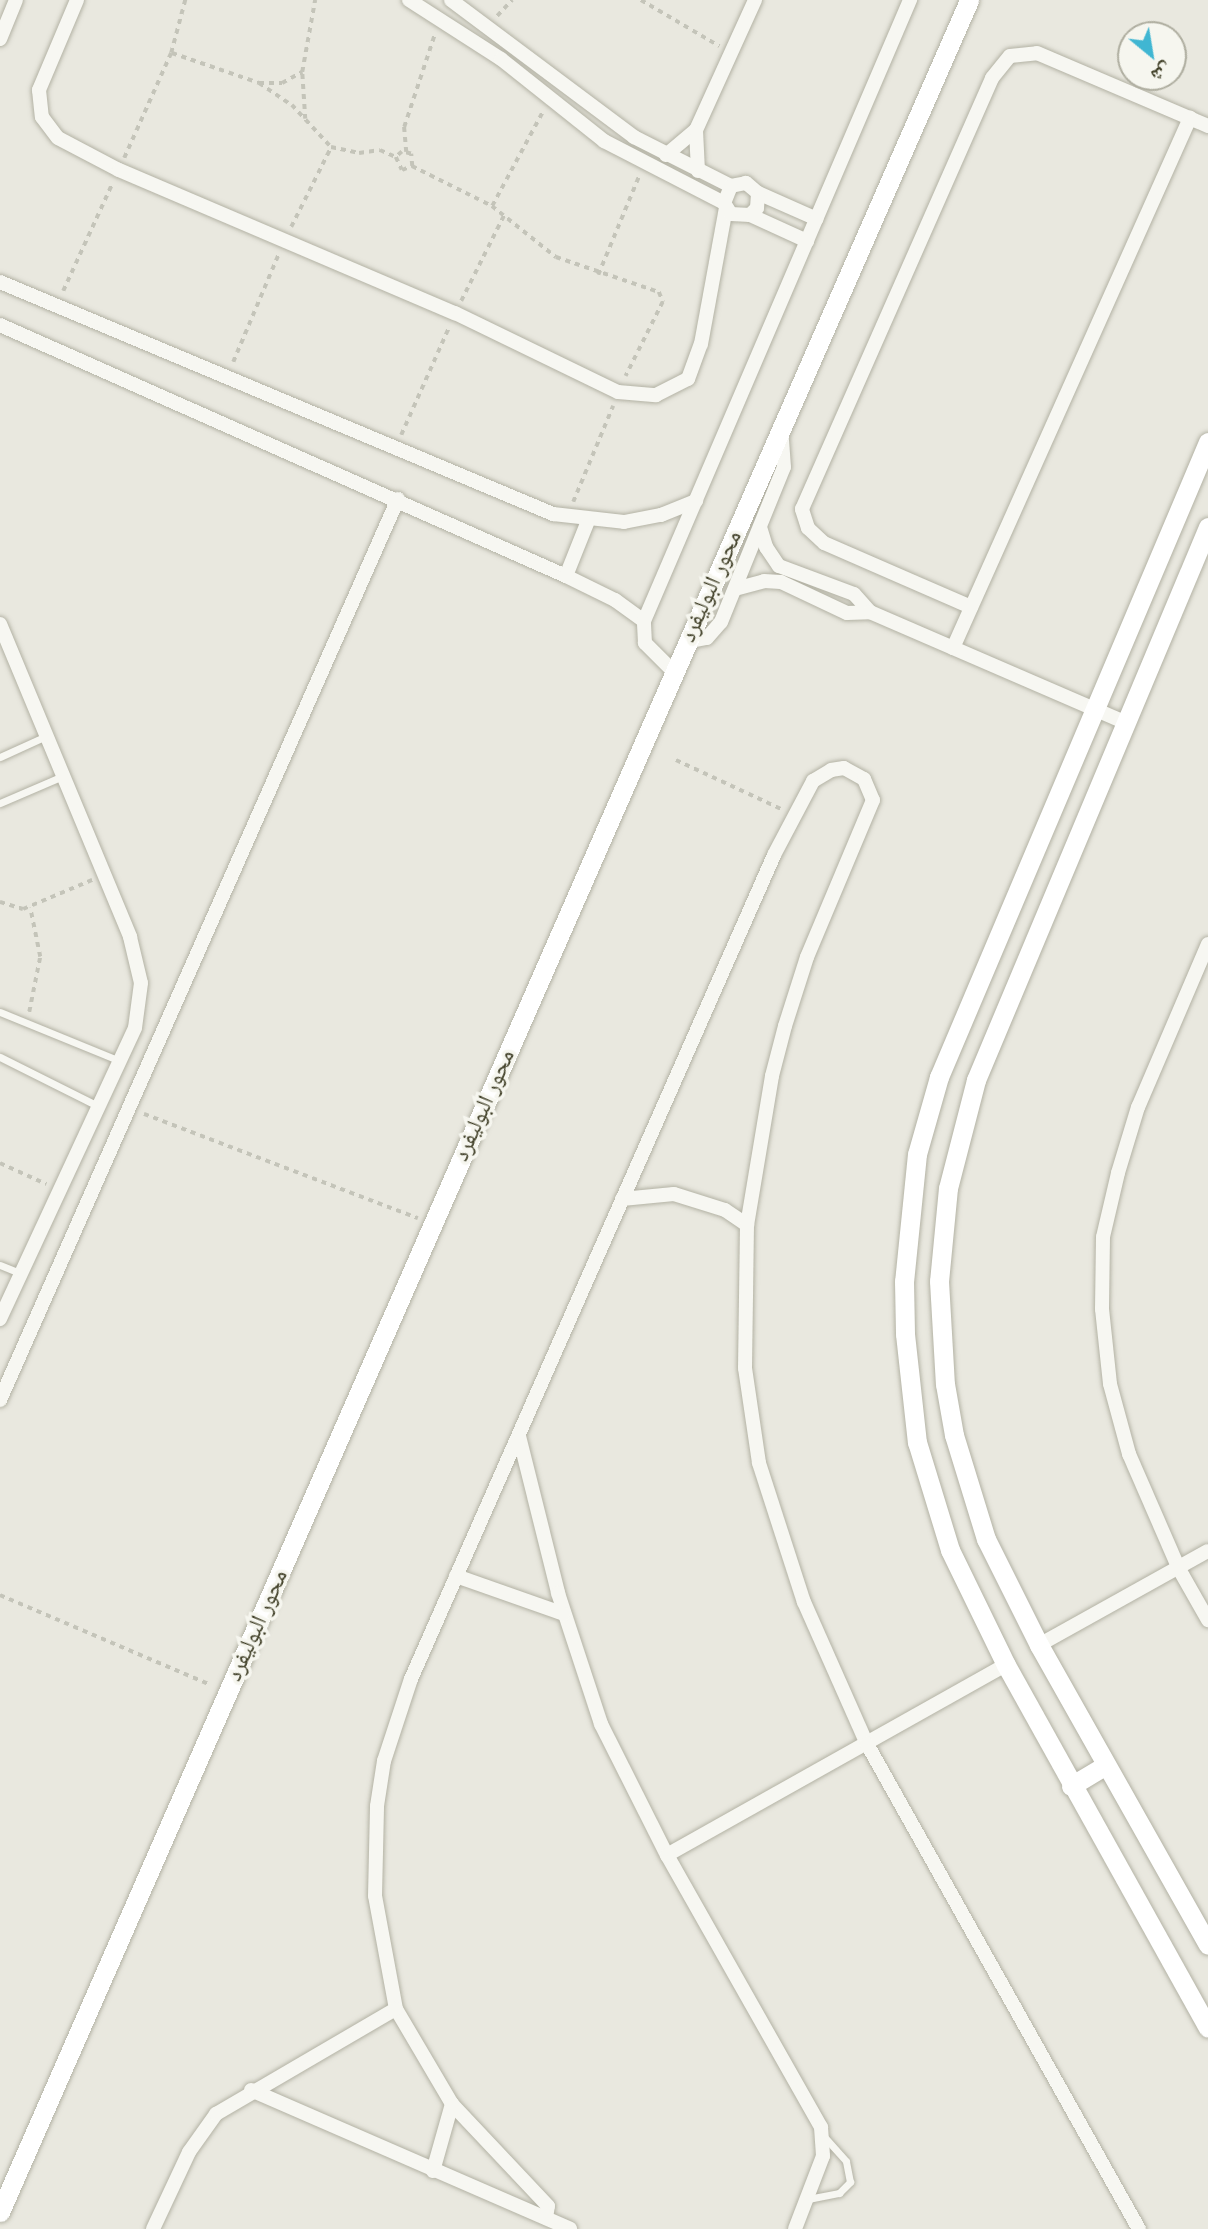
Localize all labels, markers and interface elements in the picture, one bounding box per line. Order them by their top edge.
north arrow [1117,21,1187,91]
text: ش [1147,58,1176,88]
street label: محور البوليفرد [673,526,747,646]
street label: محور البوليفرد [446,1045,520,1165]
street label: محور البوليفرد [219,1565,293,1685]

